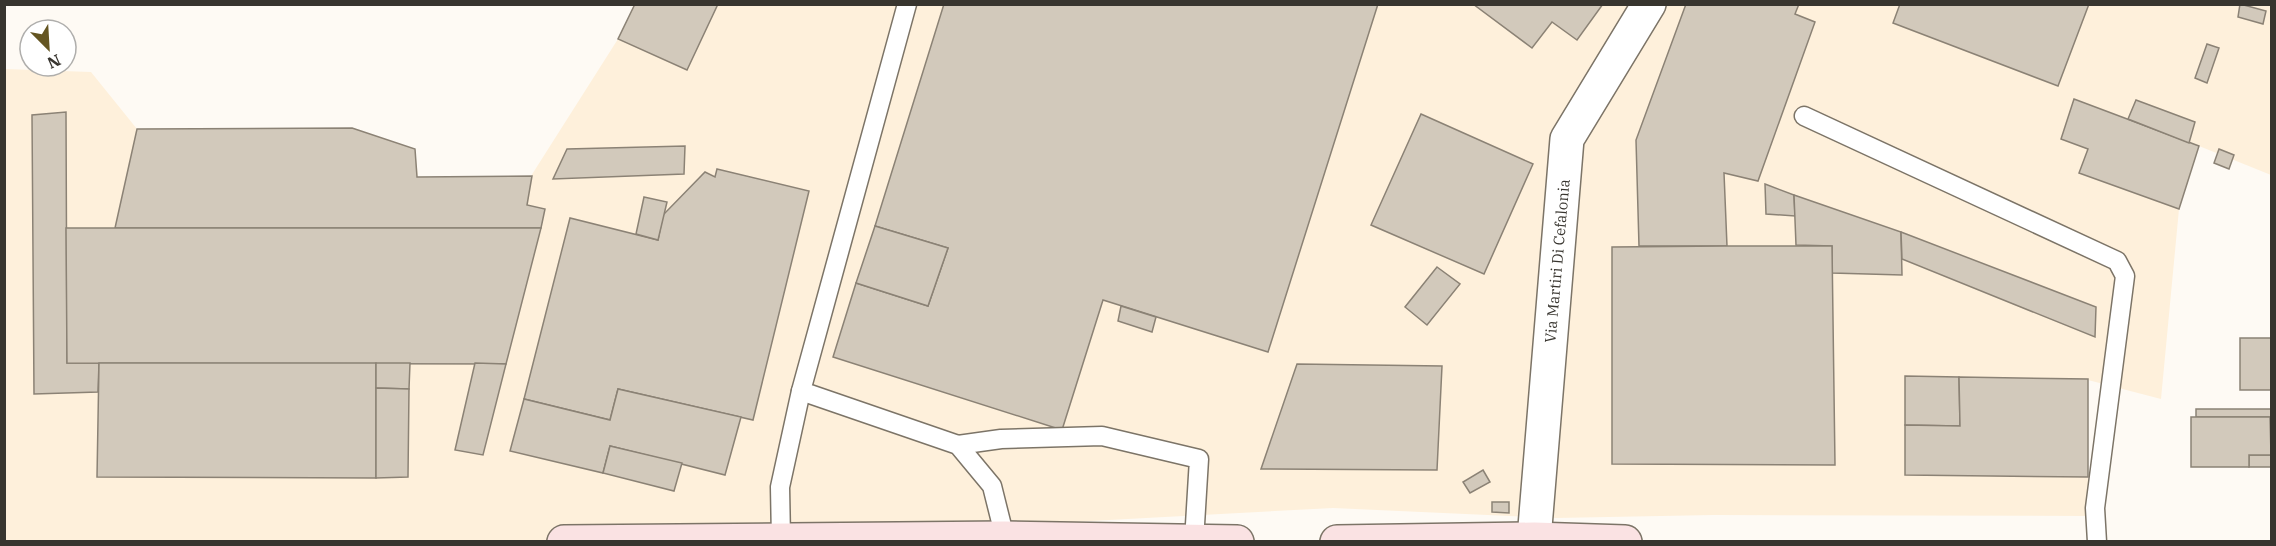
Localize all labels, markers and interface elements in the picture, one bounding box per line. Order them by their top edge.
north arrow [18,18,78,78]
text: N [44,50,64,73]
street label: Via Martiri Di Cefalonia [1540,178,1574,344]

